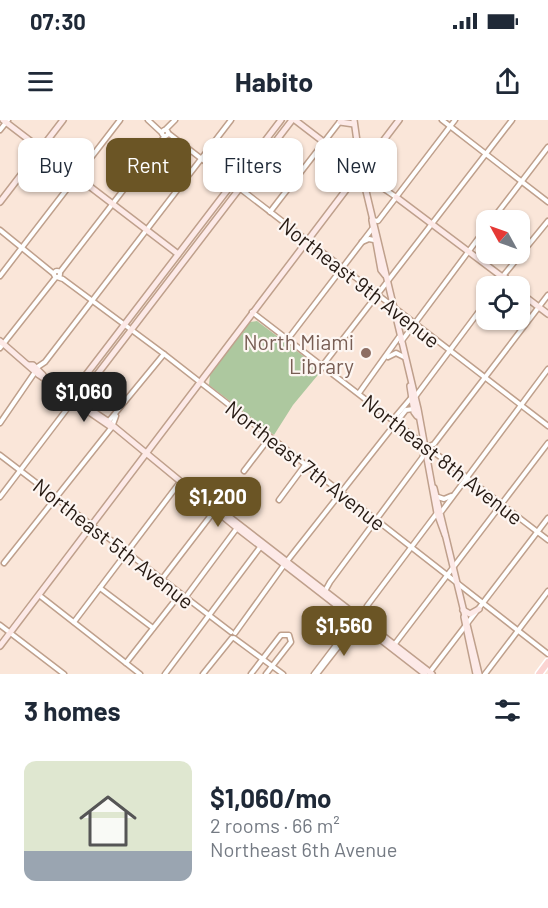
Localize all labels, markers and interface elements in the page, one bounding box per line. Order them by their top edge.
text: 07:30 [30,8,86,34]
icon: menu [24,65,57,98]
text: Habito [235,65,313,97]
icon: share [491,65,524,98]
chip: Buy [18,138,94,192]
chip: Rent [106,138,191,192]
chip: Filters [203,138,303,192]
chip: New [315,138,397,192]
north arrow [476,210,530,264]
map controls [476,210,530,330]
street label: Northeast 9th Avenue [275,212,445,352]
button: locate [476,276,530,330]
place label: North Miami Library [243,329,354,378]
marker: North Miami Library [359,346,373,360]
pin: $1,060 [35,372,133,423]
text: $1,060 [56,379,112,403]
street label: Northeast 8th Avenue [358,389,528,529]
street label: Northeast 7th Avenue [221,395,391,535]
street label: Northeast 5th Avenue [29,473,199,613]
pin: $1,200 [169,477,267,528]
text: $1,200 [189,484,247,508]
pin: $1,560 [295,606,393,657]
text: $1,560 [316,613,372,637]
icon: filters [491,694,524,727]
text: 3 homes [24,695,121,726]
text: $1,060/mo [210,782,332,813]
icon: home [72,785,144,857]
text: 2 rooms · 66 m² [210,813,340,837]
text: Northeast 6th Avenue [210,837,397,861]

